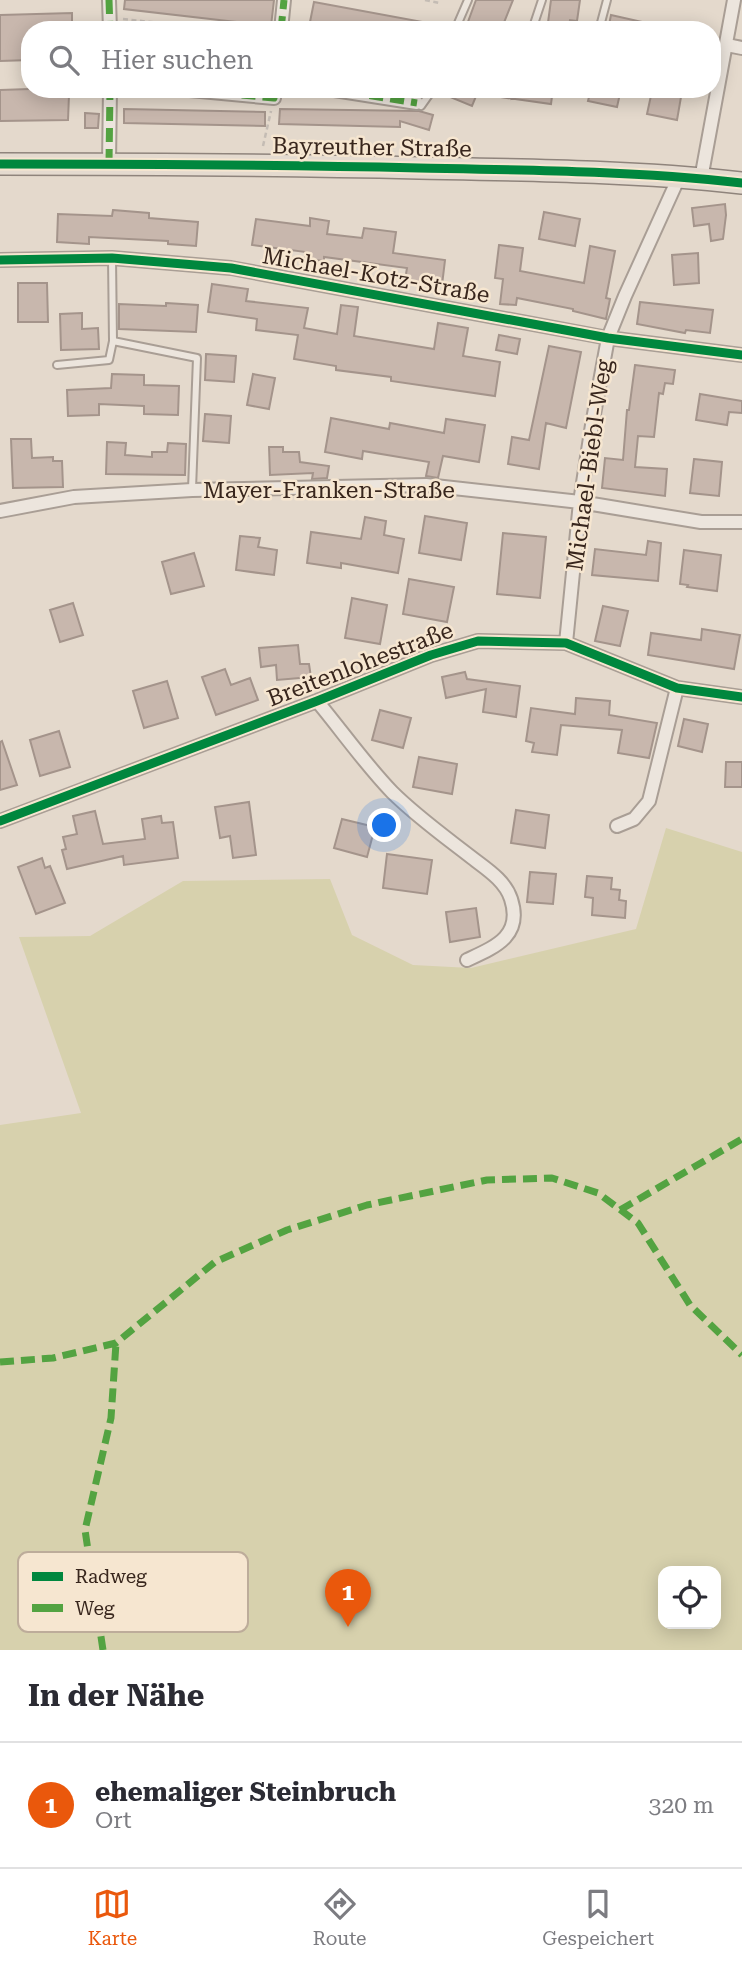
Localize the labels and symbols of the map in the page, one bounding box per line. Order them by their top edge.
street label: Bayreuther Straße [272,132,472,163]
street label: Michael-Kotz-Straße [260,242,492,309]
street label: Michael-Biebl-Weg [561,358,618,573]
street label: Mayer-Franken-Straße [203,477,455,504]
street label: Breitenlohestraße [263,617,457,712]
your location [367,808,401,842]
legend [18,1552,248,1632]
text: Radweg [75,1565,147,1588]
pin: 1 [325,1569,371,1627]
text: Weg [75,1597,115,1620]

